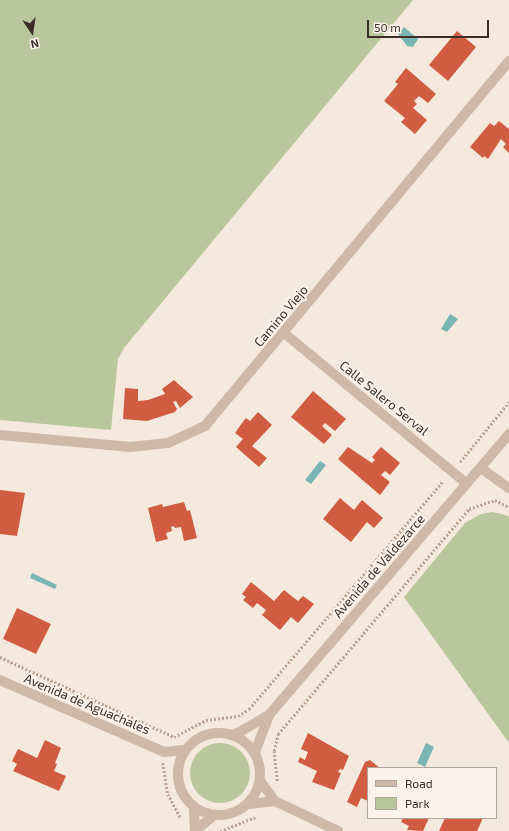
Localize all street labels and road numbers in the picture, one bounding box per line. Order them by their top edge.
street label: Camino Viejo [251,282,311,350]
street label: Calle Salero Serval [336,357,432,439]
street label: Avenida de Valdezarce [330,511,428,621]
street label: Avenida de Aguachales [22,670,152,738]

